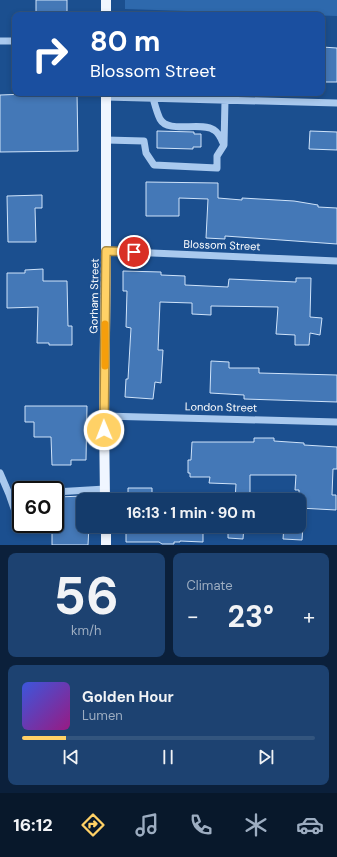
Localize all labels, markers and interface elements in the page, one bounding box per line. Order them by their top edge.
text: 80 m [90,23,160,60]
icon: right [24,28,76,80]
text: Blossom Street [90,59,216,83]
pin [117,235,151,269]
street label: Blossom Street [183,237,261,253]
icon: arrive [123,241,145,263]
street label: Gorham Street [86,258,102,334]
street label: London Street [185,399,257,415]
position arrow [83,409,125,451]
speed limit sign: 60 [12,481,64,533]
text: 16:13 · 1 min · 90 m [126,503,256,523]
text: 56 [54,562,119,630]
text: Climate [187,577,233,594]
text: 23° [228,597,274,636]
text: − [187,602,199,631]
text: + [303,602,315,631]
text: km/h [71,622,102,639]
text: Golden Hour [82,687,174,707]
text: Lumen [82,707,123,724]
icon: previous [60,746,82,768]
icon: pause [157,746,179,768]
icon: next [255,746,277,768]
icon: directions [79,811,107,839]
icon: music [133,811,161,839]
icon: phone [187,811,215,839]
icon: climate [242,811,270,839]
icon: car [296,811,324,839]
text: 16:12 [13,813,53,837]

